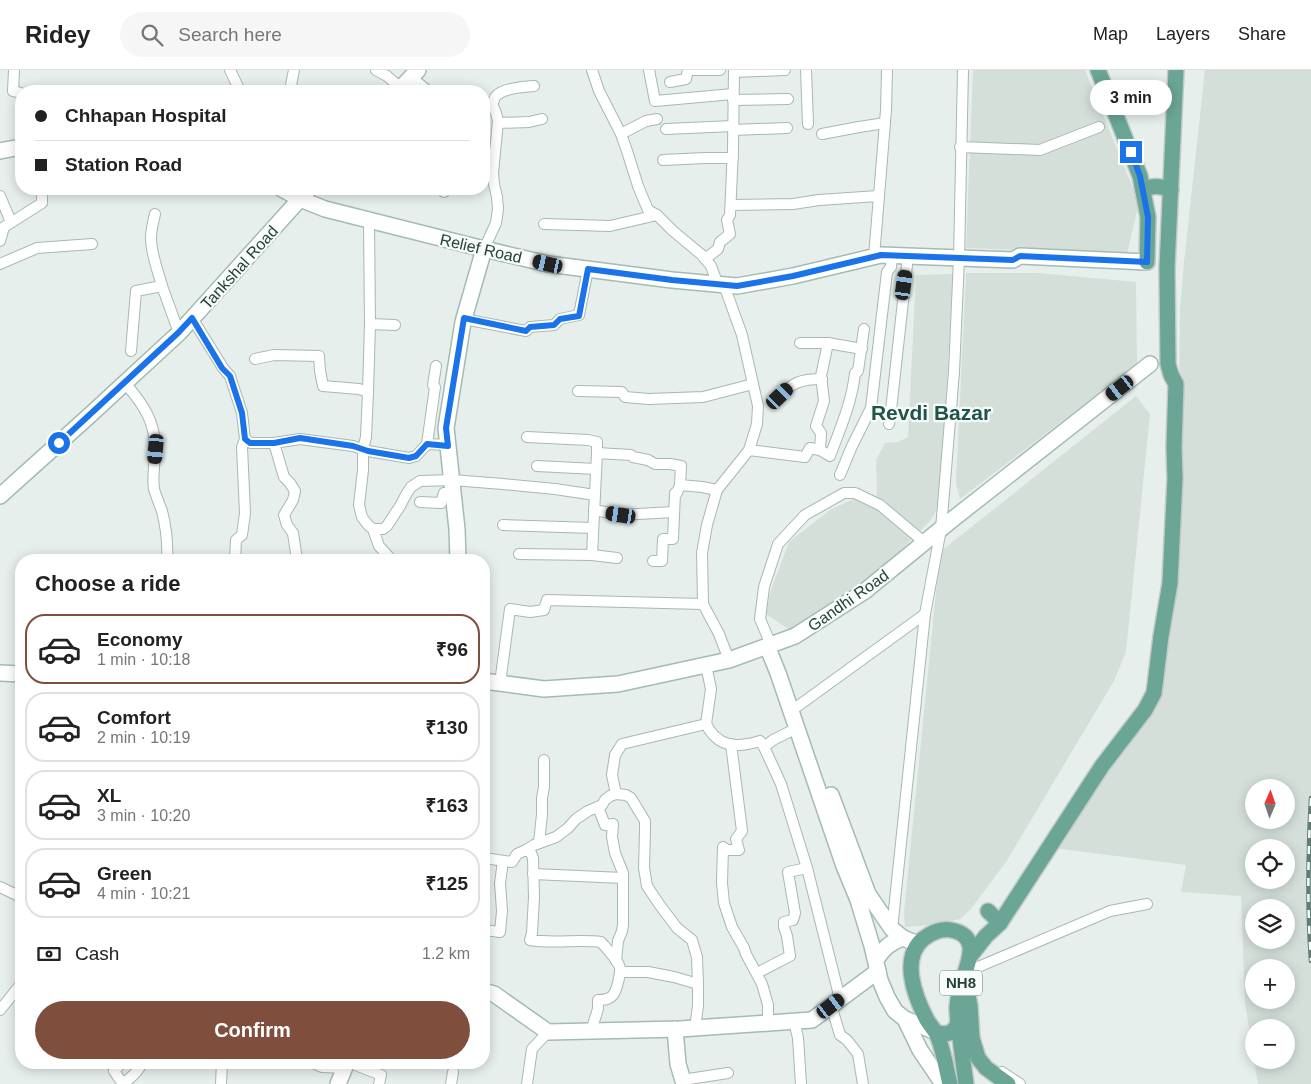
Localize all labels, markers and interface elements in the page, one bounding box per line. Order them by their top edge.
search box [120,12,470,57]
text: Ridey [25,21,90,48]
icon: search [138,21,166,49]
text: Search here [178,24,282,45]
text: Map [1093,24,1128,44]
text: Layers [1156,24,1210,44]
text: Share [1238,24,1286,44]
callout: 3 min [1090,79,1172,114]
text: 3 min [1110,89,1152,106]
text: Chhapan Hospital [65,105,227,126]
route end [1120,141,1142,163]
text: Station Road [65,154,182,175]
street label: Tankshal Road [198,222,281,312]
street label: Relief Road [438,231,524,266]
car [531,253,564,275]
car [894,269,913,301]
car [1103,373,1136,403]
car [763,380,796,412]
district label: Revdi Bazar [871,401,991,424]
route start [48,432,70,454]
car [147,433,164,465]
car [605,505,636,525]
street label: Gandhi Road [805,566,892,634]
text: Choose a ride [35,571,180,596]
icon: car [37,627,82,672]
text: Economy [97,629,183,650]
text: ₹96 [436,639,468,660]
text: 1 min · 10:18 [97,651,190,668]
icon: car [37,705,82,750]
text: Comfort [97,707,171,728]
text: ₹130 [425,717,468,738]
text: 2 min · 10:19 [97,729,190,746]
north arrow [1245,779,1295,829]
map controls [1245,779,1295,1069]
icon: car [37,783,82,828]
text: XL [97,785,121,806]
text: ₹163 [425,795,468,816]
text: 3 min · 10:20 [97,807,190,824]
button: locate [1245,839,1295,889]
icon: car [37,861,82,906]
text: Green [97,863,152,884]
text: ₹125 [425,873,468,894]
text: 4 min · 10:21 [97,885,190,902]
button: layers [1245,899,1295,949]
icon: cash [35,940,63,968]
text: Cash [75,943,119,964]
text: 1.2 km [422,945,470,962]
button: + [1245,959,1295,1009]
road number: NH8 [940,970,982,996]
car [814,991,847,1021]
button: Confirm [35,1001,470,1059]
button: − [1245,1019,1295,1069]

